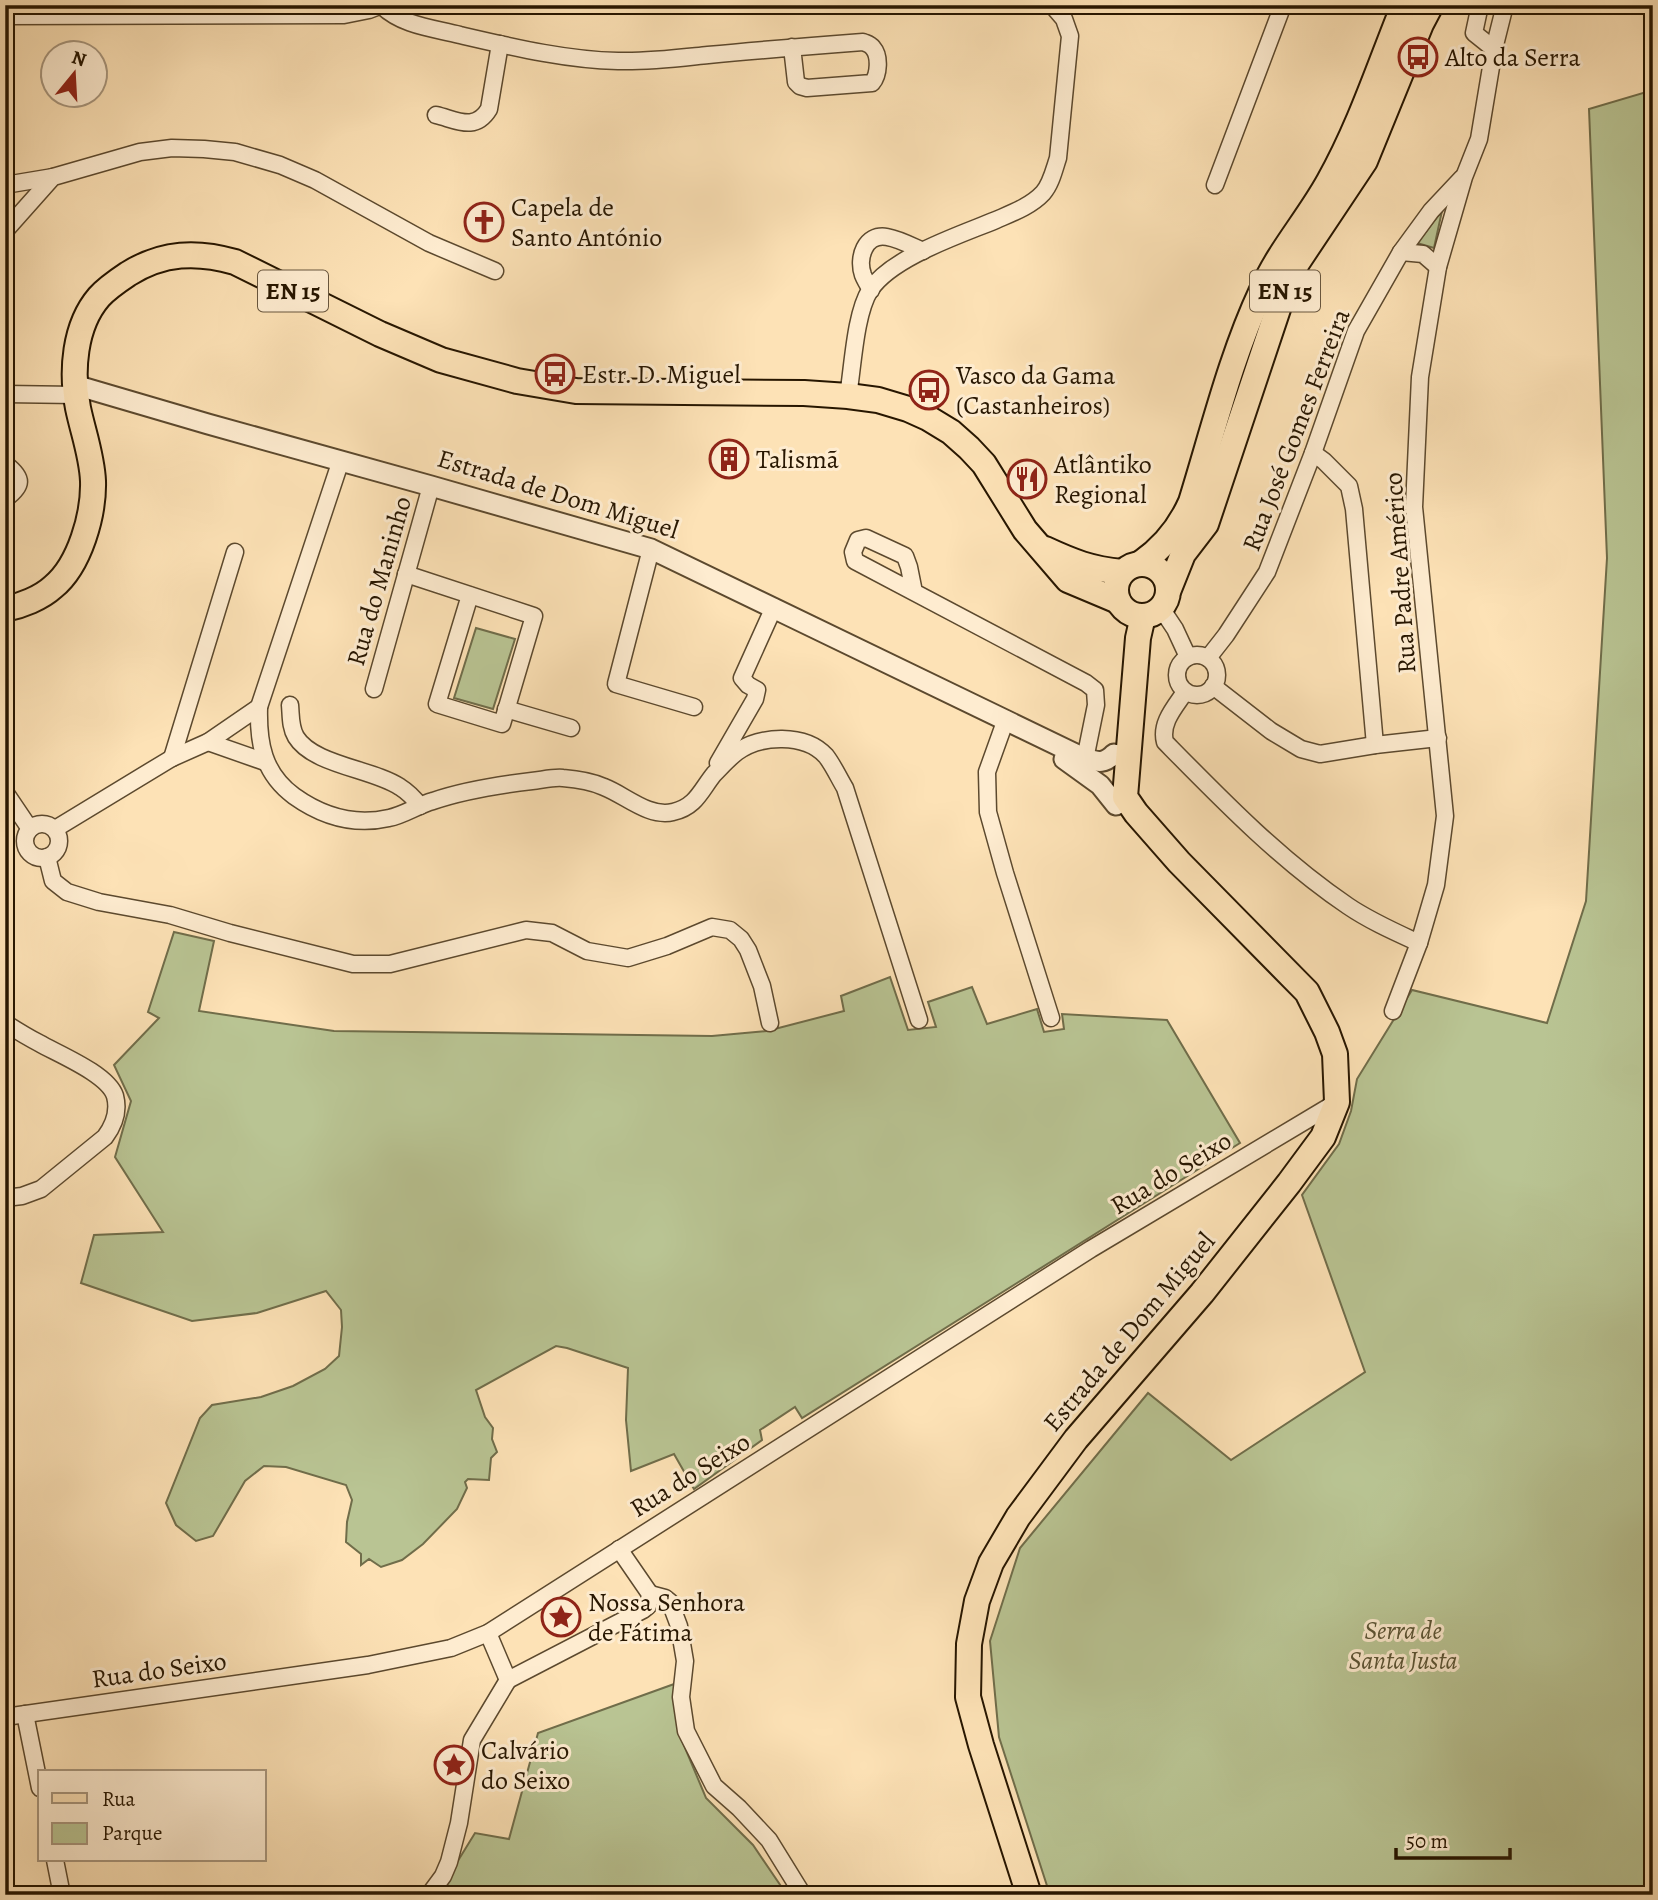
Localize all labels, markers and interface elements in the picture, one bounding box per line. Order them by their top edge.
bus stop icon: Alto da Serra [1397,36,1439,78]
north arrow [38,38,108,108]
place label: Alto da Serra [1444,40,1581,75]
text: N [68,44,90,73]
place label: Capela de Santo António [511,190,662,255]
church icon: Capela de Santo António [463,201,505,243]
road number: EN 15 [258,270,328,312]
road number: EN 15 [1250,270,1320,312]
street label: Rua José Gomes Ferreira [1234,304,1358,556]
bus stop icon: Estr. D. Miguel [534,353,576,395]
place label: Estr. D. Miguel [582,357,741,392]
place label: Vasco da Gama (Castanheiros) [955,358,1115,423]
bus stop icon: Vasco da Gama (Castanheiros) [908,369,950,411]
building icon: Talismã [708,438,750,480]
street label: Estrada de Dom Miguel [433,441,683,547]
place label: Talismã [756,442,839,477]
place label: Atlântiko Regional [1053,447,1152,512]
restaurant icon: Atlântiko Regional [1006,458,1048,500]
street label: Rua Padre Américo [1376,471,1424,675]
street label: Rua do Maninho [338,492,420,670]
street label: Rua do Seixo [1104,1123,1238,1223]
street label: Estrada de Dom Miguel [1035,1225,1223,1439]
street label: Rua do Seixo [623,1424,757,1526]
place label: Nossa Senhora de Fátima [588,1585,745,1650]
place icon: Nossa Senhora de Fátima [540,1596,582,1638]
park label: Serra de Santa Justa [1348,1613,1458,1678]
street label: Rua do Seixo [89,1643,229,1697]
place label: Calvário do Seixo [481,1733,570,1798]
place icon: Calvário do Seixo [433,1744,475,1786]
legend [38,1770,266,1862]
text: Rua [102,1785,136,1813]
scale bar [1396,1816,1509,1860]
text: Parque [102,1819,162,1847]
text: 50 m [1406,1827,1448,1855]

